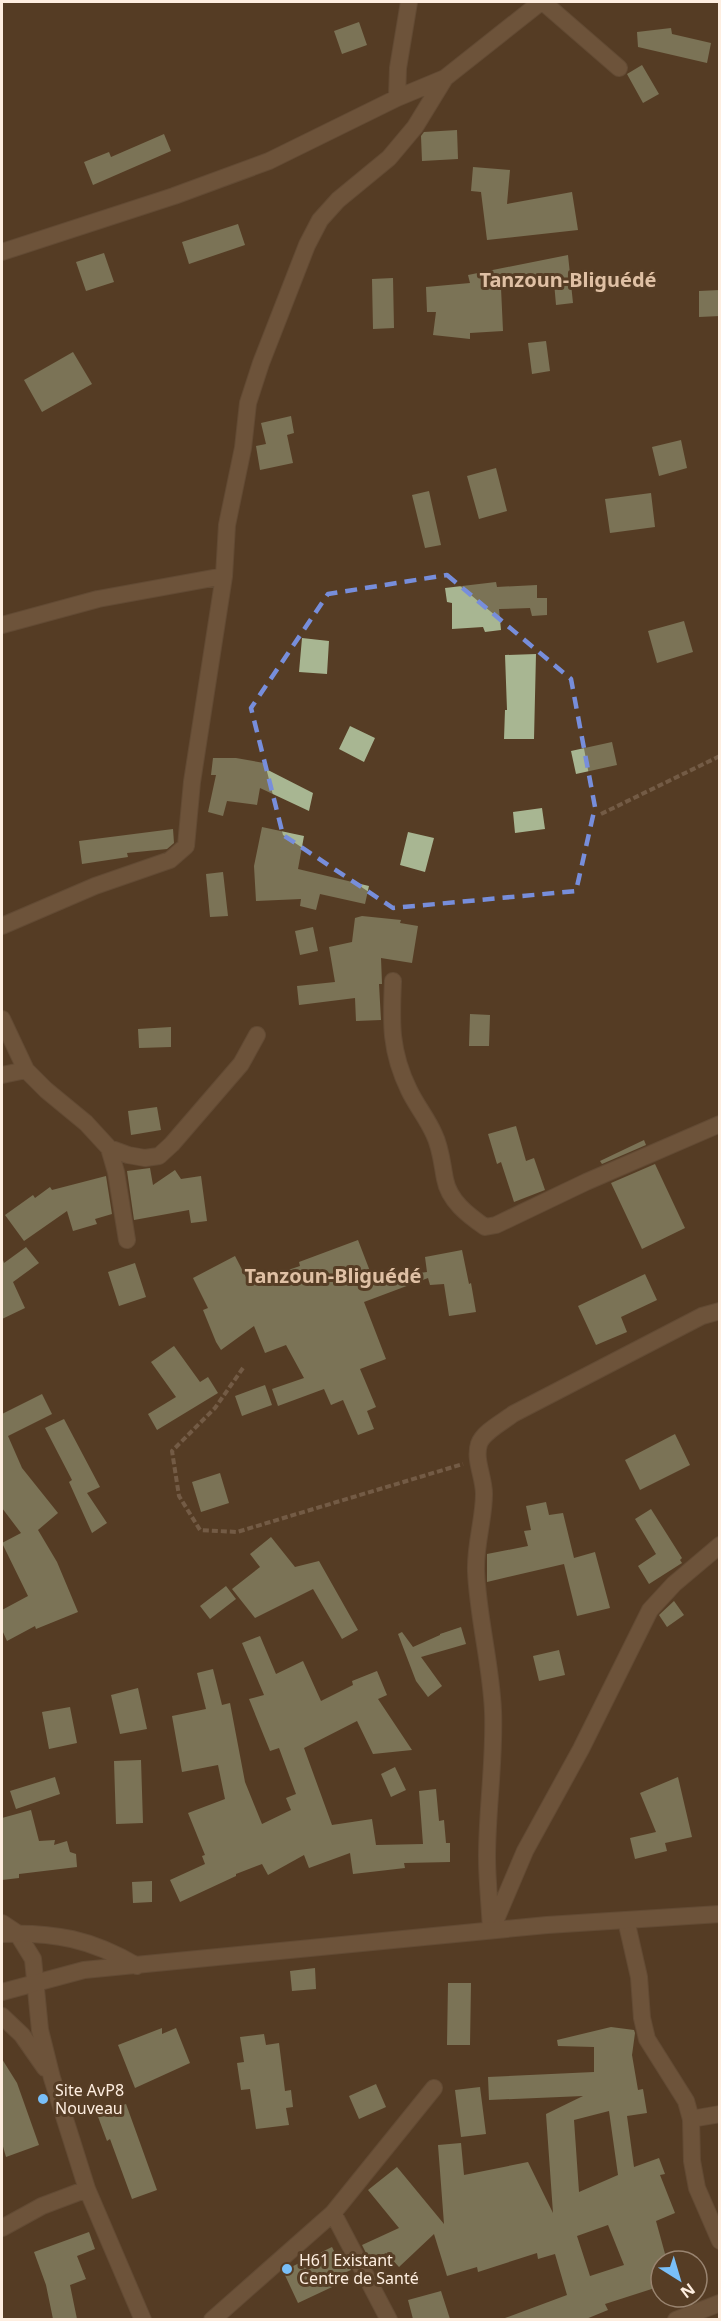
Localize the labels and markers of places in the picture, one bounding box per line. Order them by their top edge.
place label: Site AvP8 Nouveau [55,2079,124,2119]
marker: Site AvP8 Nouveau [36,2092,50,2106]
place label: H61 Existant Centre de Santé [299,2249,419,2289]
marker: H61 Existant Centre de Santé [280,2262,294,2276]

